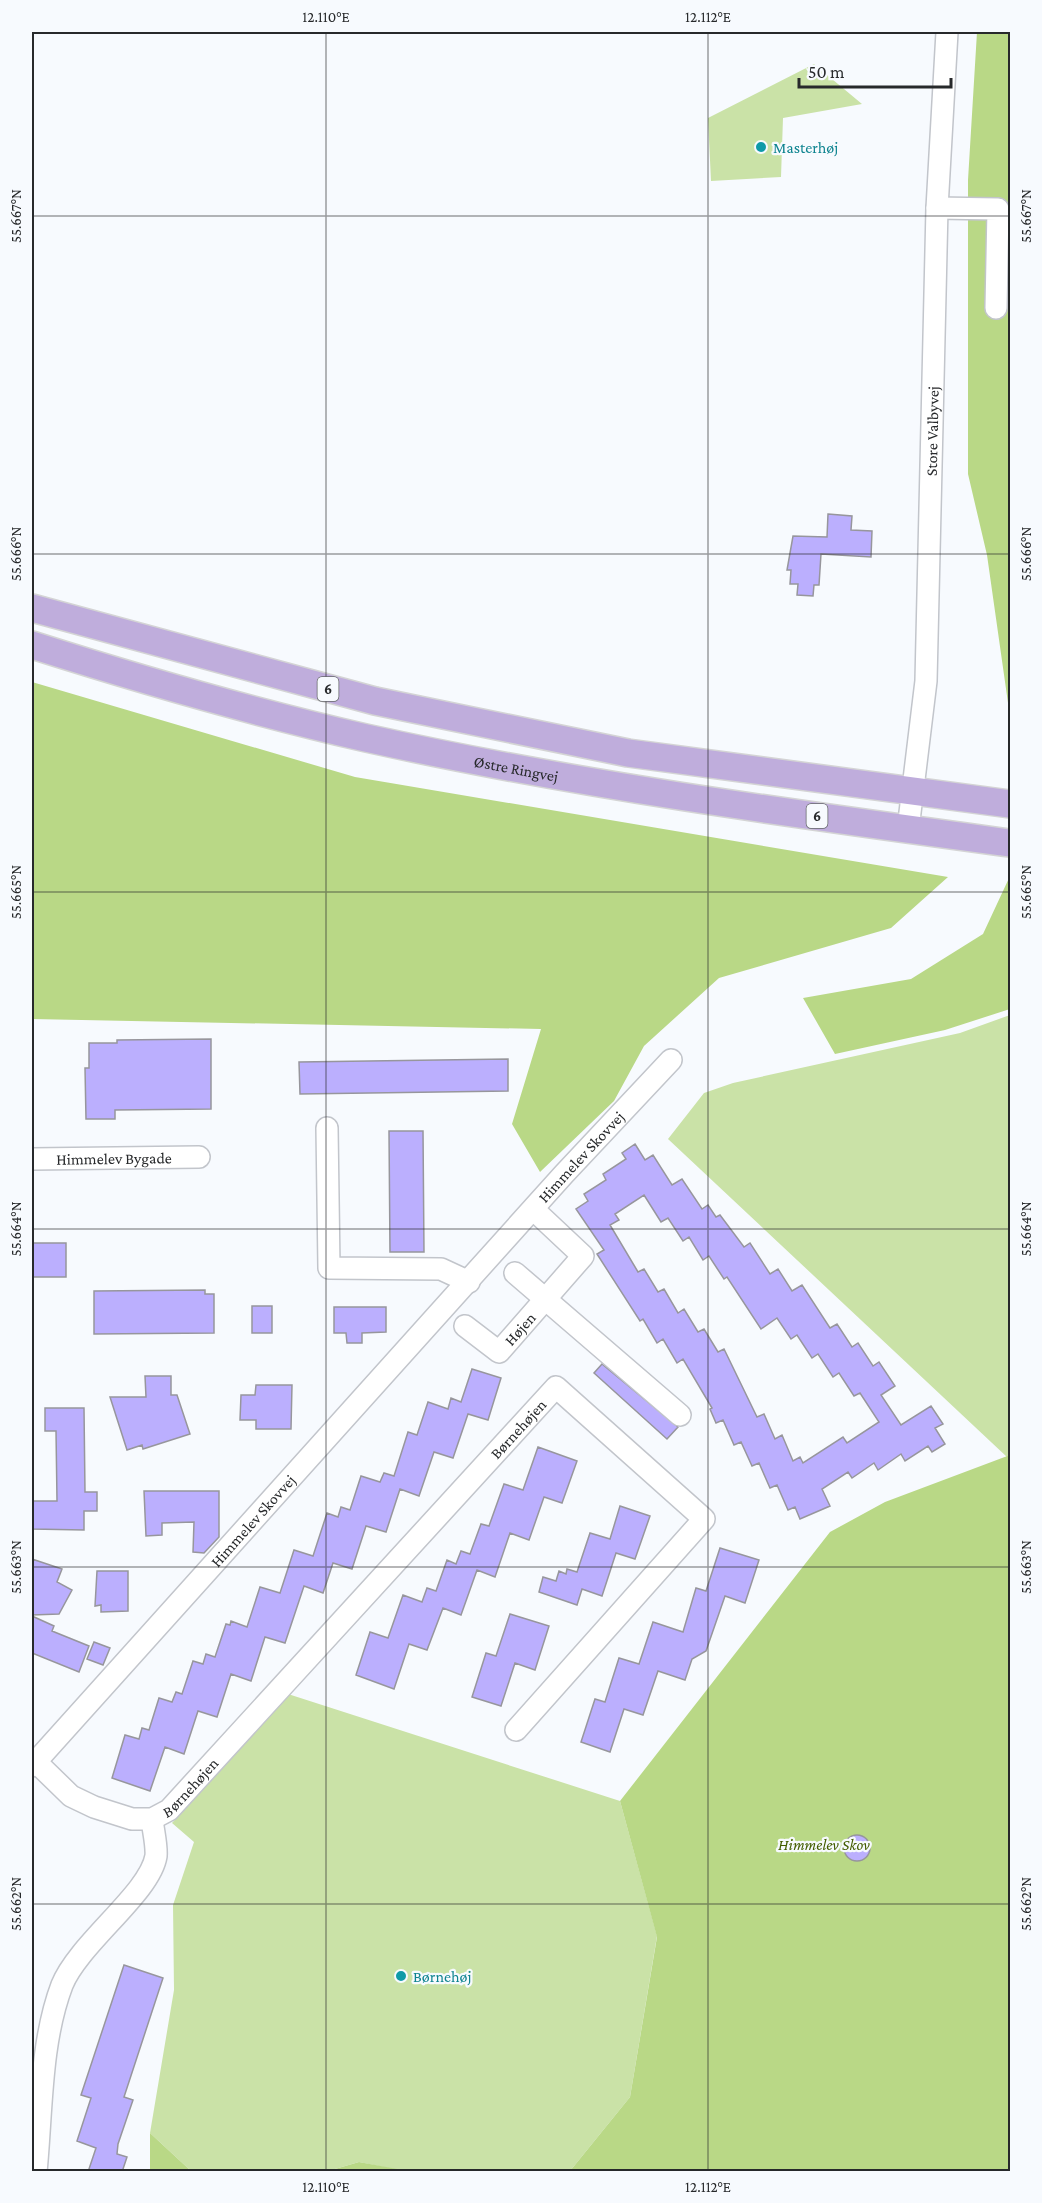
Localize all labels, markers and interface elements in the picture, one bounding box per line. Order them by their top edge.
text: 12.110°E [302,9,350,25]
text: 12.112°E [685,9,731,25]
scale bar [799,51,950,89]
text: 50 m [808,62,845,82]
place label: Masterhøj [773,139,838,157]
marker: Masterhøj [754,140,768,154]
text: 55.667°N [8,189,24,243]
text: 55.667°N [1018,189,1034,243]
street label: Store Valbyvej [922,386,942,476]
text: 55.666°N [8,527,24,581]
text: 55.666°N [1018,527,1034,581]
road number: 6 [318,677,338,701]
street label: Østre Ringvej [473,752,560,785]
road number: 6 [806,804,828,828]
text: 55.665°N [8,865,24,919]
text: 55.665°N [1018,865,1034,919]
street label: Himmelev Skovvej [534,1108,628,1206]
street label: Himmelev Bygade [56,1149,172,1167]
text: 55.664°N [8,1201,24,1257]
text: 55.664°N [1018,1201,1034,1257]
street label: Højen [501,1308,539,1348]
street label: Børnehøjen [487,1395,550,1462]
street label: Himmelev Skovvej [207,1471,299,1570]
text: 55.663°N [8,1540,24,1594]
text: 55.663°N [1018,1540,1034,1594]
street label: Børnehøjen [160,1754,221,1820]
park label: Himmelev Skov [778,1836,870,1853]
text: 55.662°N [8,1877,24,1931]
text: 55.662°N [1018,1877,1034,1931]
place label: Børnehøj [413,1968,472,1986]
marker: Børnehøj [394,1969,408,1983]
text: 12.110°E [302,2179,350,2195]
text: 12.112°E [685,2179,731,2195]

